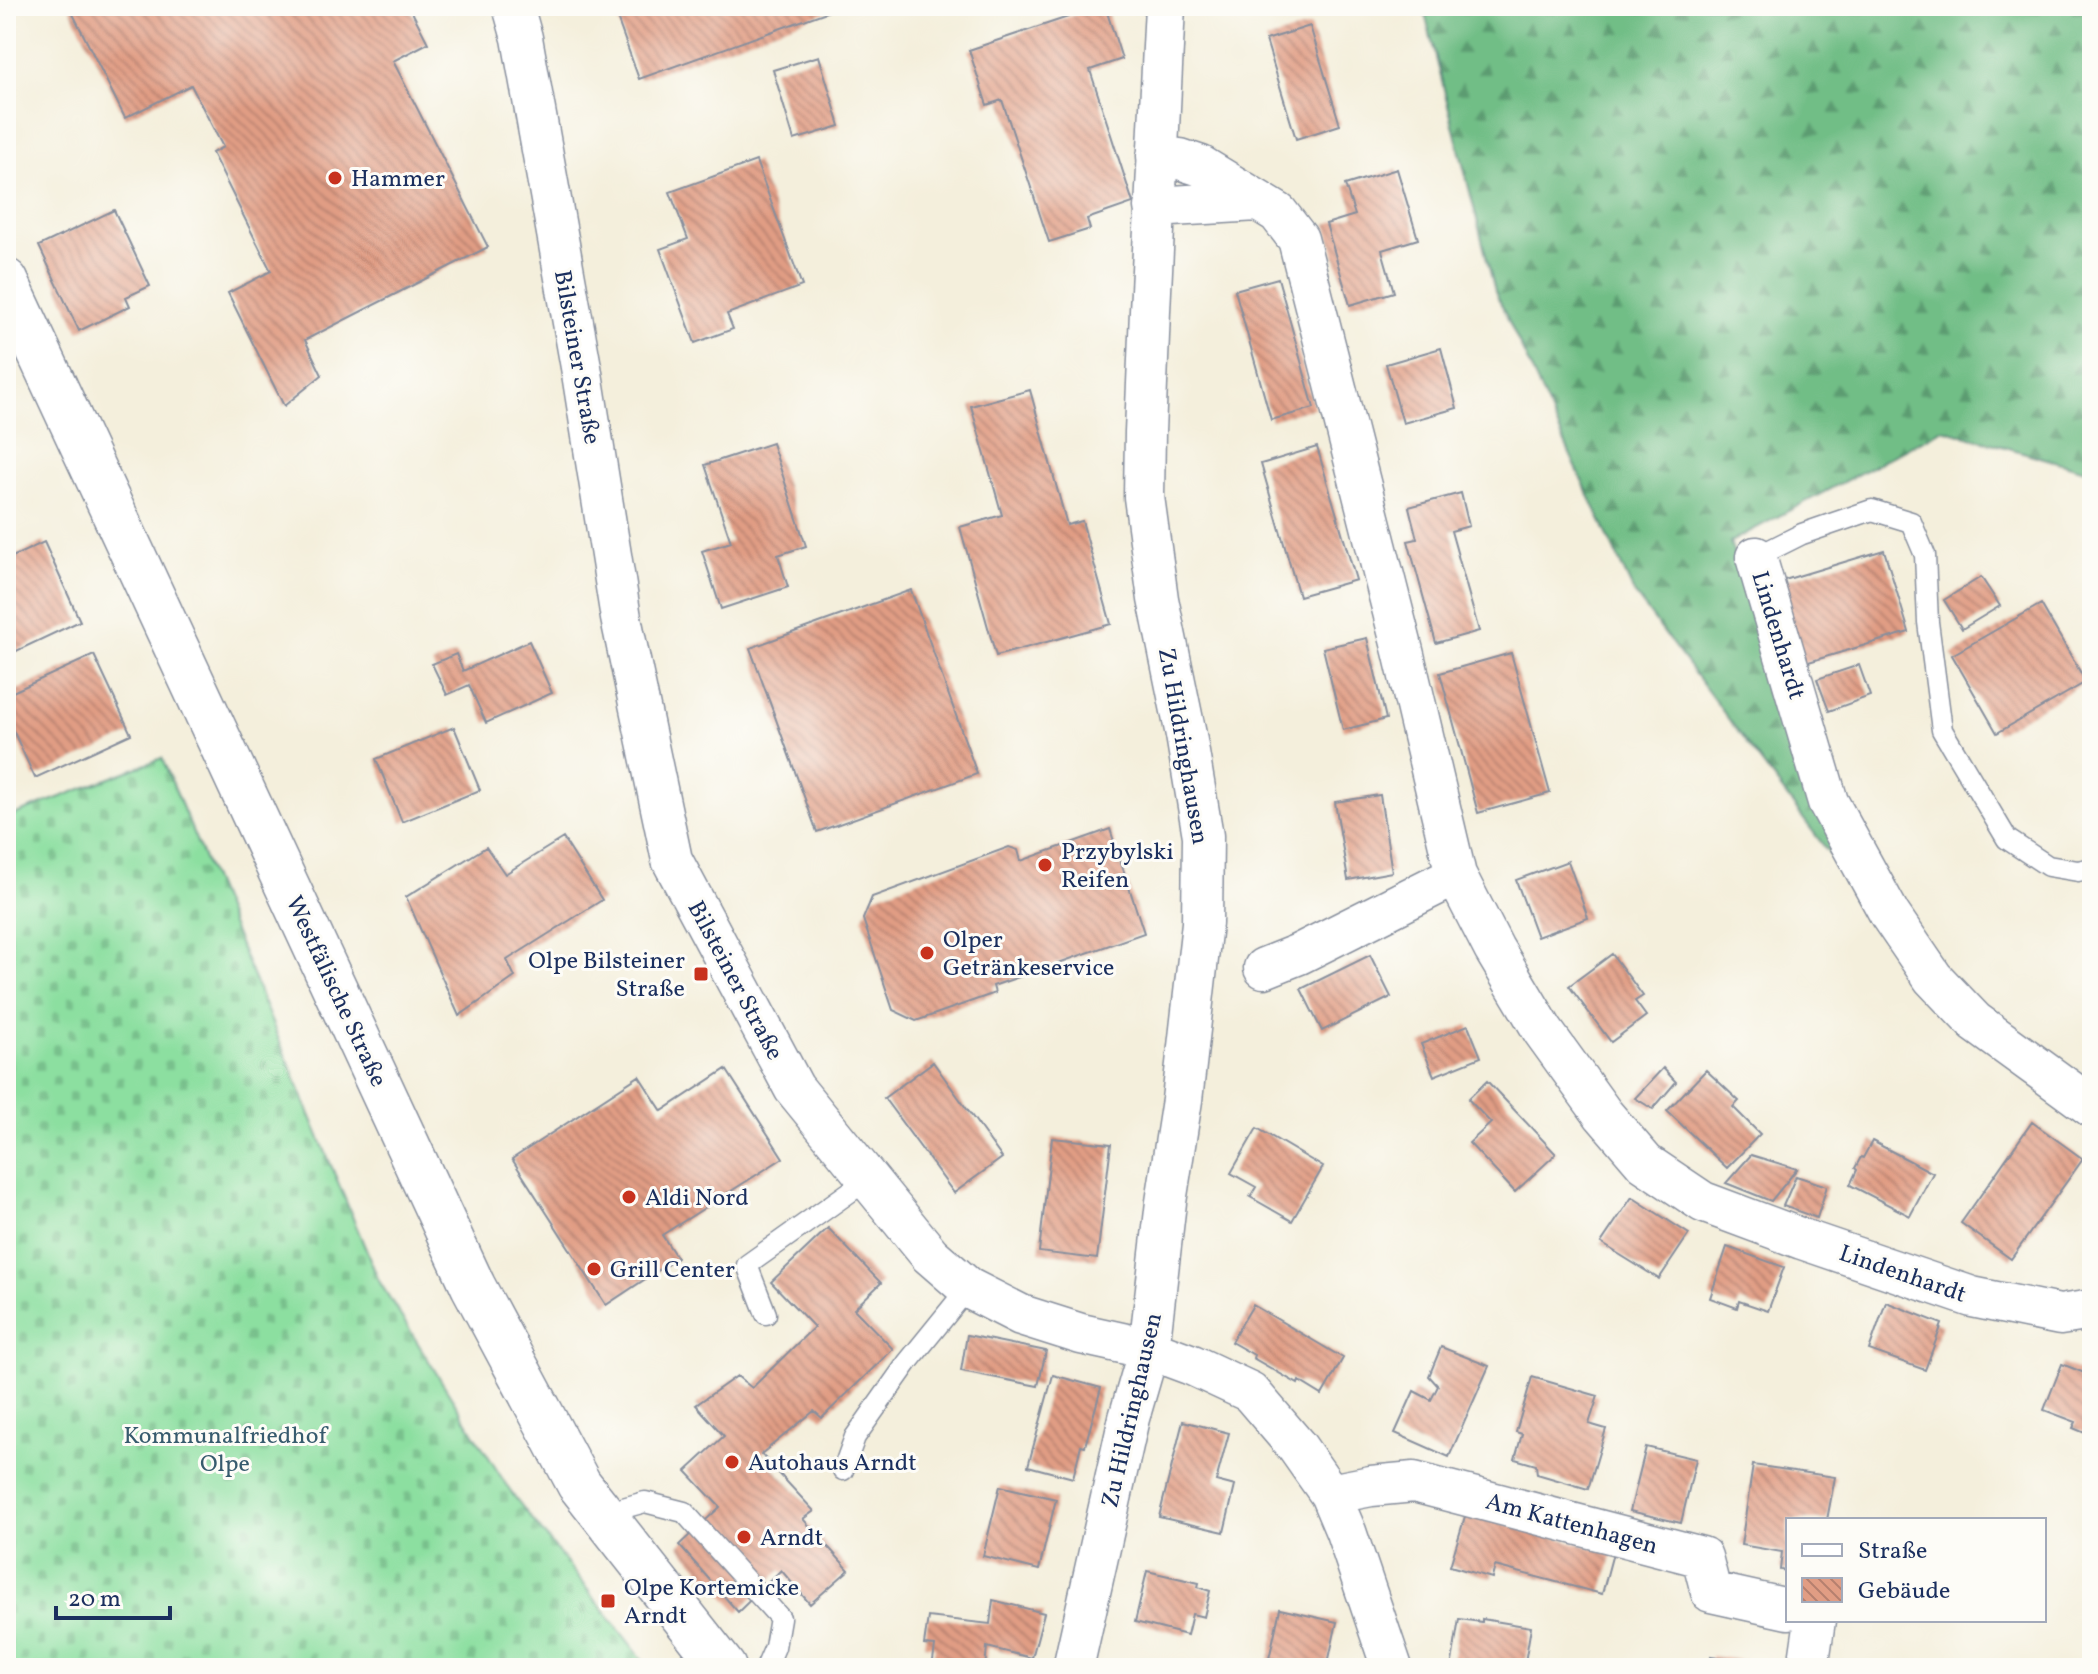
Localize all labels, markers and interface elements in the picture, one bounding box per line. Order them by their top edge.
place label: Hammer [351,163,445,197]
marker: Hammer [326,169,344,187]
street label: Bilsteiner Straße [544,268,608,447]
street label: Lindenhardt [1741,567,1813,704]
street label: Zu Hildringhausen [1148,645,1216,847]
place label: Przybylski Reifen [1061,836,1174,898]
marker: Przybylski Reifen [1036,856,1054,874]
street label: Westfälische Straße [276,891,394,1093]
street label: Bilsteiner Straße [678,895,791,1067]
place label: Olper Getränkeservice [943,924,1114,986]
marker: Olper Getränkeservice [918,944,936,962]
place label: Olpe Bilsteiner Straße [528,945,685,1007]
marker: Olpe Bilsteiner Straße [692,965,710,983]
place label: Aldi Nord [645,1182,749,1216]
marker: Aldi Nord [620,1188,638,1206]
street label: Lindenhardt [1834,1237,1971,1313]
place label: Grill Center [610,1254,735,1288]
marker: Grill Center [585,1260,603,1278]
street label: Zu Hildringhausen [1094,1310,1172,1511]
park label: Kommunalfriedhof Olpe [123,1420,329,1482]
place label: Autohaus Arndt [748,1447,917,1481]
marker: Autohaus Arndt [723,1453,741,1471]
street label: Am Kattenhagen [1482,1486,1661,1564]
legend [1786,1518,2046,1622]
place label: Arndt [760,1522,823,1556]
marker: Arndt [735,1528,753,1546]
text: Straße [1858,1535,1927,1569]
scale bar [56,1570,170,1620]
place label: Olpe Kortemicke Arndt [624,1572,799,1634]
text: Gebäude [1858,1575,1950,1609]
text: 20 m [68,1583,121,1617]
marker: Olpe Kortemicke Arndt [599,1592,617,1610]

